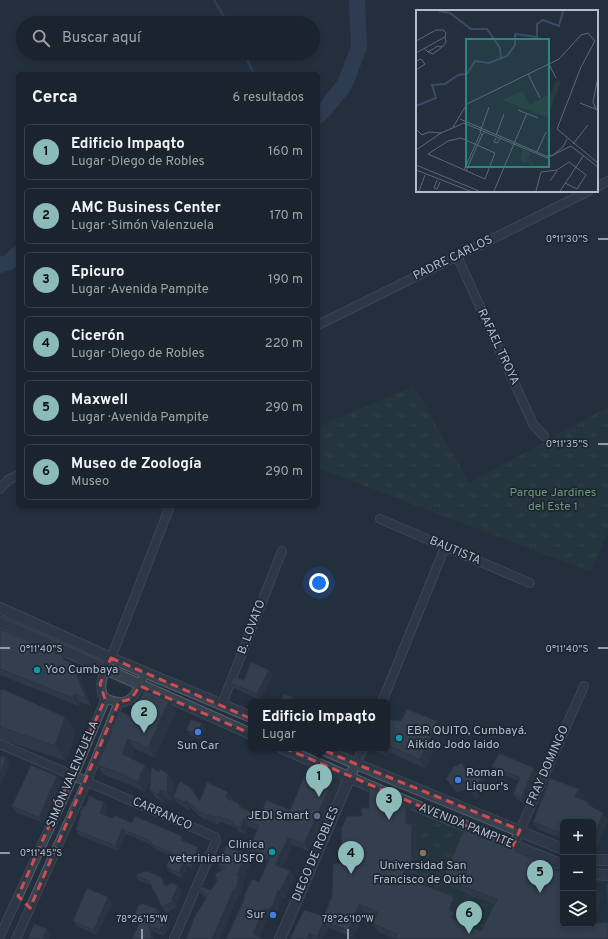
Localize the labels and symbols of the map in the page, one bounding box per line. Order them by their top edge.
inset map [416,10,598,192]
street label: PADRE CARLOS [411,232,495,284]
text: 0°11'30"S [546,233,588,246]
street label: RAFAEL TROYA [473,306,523,388]
text: 0°11'35"S [546,438,588,451]
park label: Parque Jardines del Este 1 [510,485,596,515]
street label: BAUTISTA [427,533,483,569]
your location [309,573,329,593]
street label: B. LOVATO [234,598,270,656]
text: 0°11'40"S [20,643,62,656]
text: 0°11'40"S [546,643,588,656]
place label: Yoo Cumbaya [45,662,118,678]
marker: Yoo Cumbaya [32,665,42,675]
pin: 2 [131,700,157,733]
street label: SIMÓN VALENZUELA [43,718,103,830]
place label: EBR QUITO, Cumbayá. Aikido Jodo laido [407,723,527,753]
street label: FRAY DOMINGO [523,723,573,809]
marker: Sun Car [193,727,203,737]
marker: EBR QUITO, Cumbayá. Aikido Jodo laido [394,733,404,743]
place label: Sun Car [177,738,220,754]
pin: 1 [306,764,332,797]
place label: Roman Liquor's [466,765,509,795]
marker: Roman Liquor's [453,775,463,785]
pin: 3 [376,787,402,820]
street label: CARRANCO [130,794,194,834]
street label: AVENIDA PAMPITE [416,800,516,852]
street label: DIEGO DE ROBLES [289,804,343,904]
place label: JEDI Smart [248,808,309,824]
marker: JEDI Smart [312,811,322,821]
place label: Clinica veteriniaria USFQ [169,837,264,867]
pin: 4 [338,841,364,874]
text: 0°11'45"S [20,847,62,860]
marker: Clinica veteriniaria USFQ [267,847,277,857]
marker: Universidad San Francisco de Quito [418,848,428,858]
place label: Universidad San Francisco de Quito [373,858,473,888]
pin: 5 [527,860,553,893]
pin: 6 [456,901,482,934]
place label: Sur [246,907,265,923]
marker: Sur [268,910,278,920]
text: 78°26'15"W [116,913,168,926]
text: 78°26'10"W [322,913,374,926]

